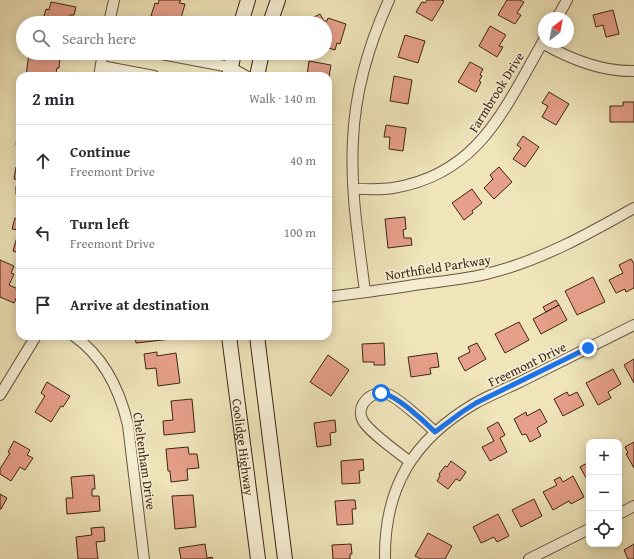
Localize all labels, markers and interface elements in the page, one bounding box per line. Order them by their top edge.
north arrow [538,12,574,48]
search box [16,16,332,60]
icon: search [30,27,52,49]
text: Search here [62,28,136,49]
street label: Farmbrook Drive [464,48,529,136]
text: 2 min [32,86,74,111]
text: Walk · 140 m [249,89,316,108]
text: Continue [70,141,131,162]
icon: ahead [32,150,54,172]
text: 40 m [290,151,316,170]
text: Freemont Drive [70,162,155,181]
text: Turn left [70,213,129,234]
icon: left [32,222,54,244]
text: 100 m [284,223,316,242]
text: Freemont Drive [70,234,155,253]
street label: Northfield Parkway [384,250,493,285]
icon: arrive [32,294,54,316]
text: Arrive at destination [70,294,209,315]
street label: Freemont Drive [485,337,570,392]
route end [579,339,597,357]
route start [372,384,390,402]
street label: Coolidge Highway [227,397,259,497]
street label: Cheltenham Drive [128,411,161,511]
map controls [586,439,622,547]
button: + [586,439,622,475]
button: − [586,475,622,511]
button: locate [586,511,622,547]

